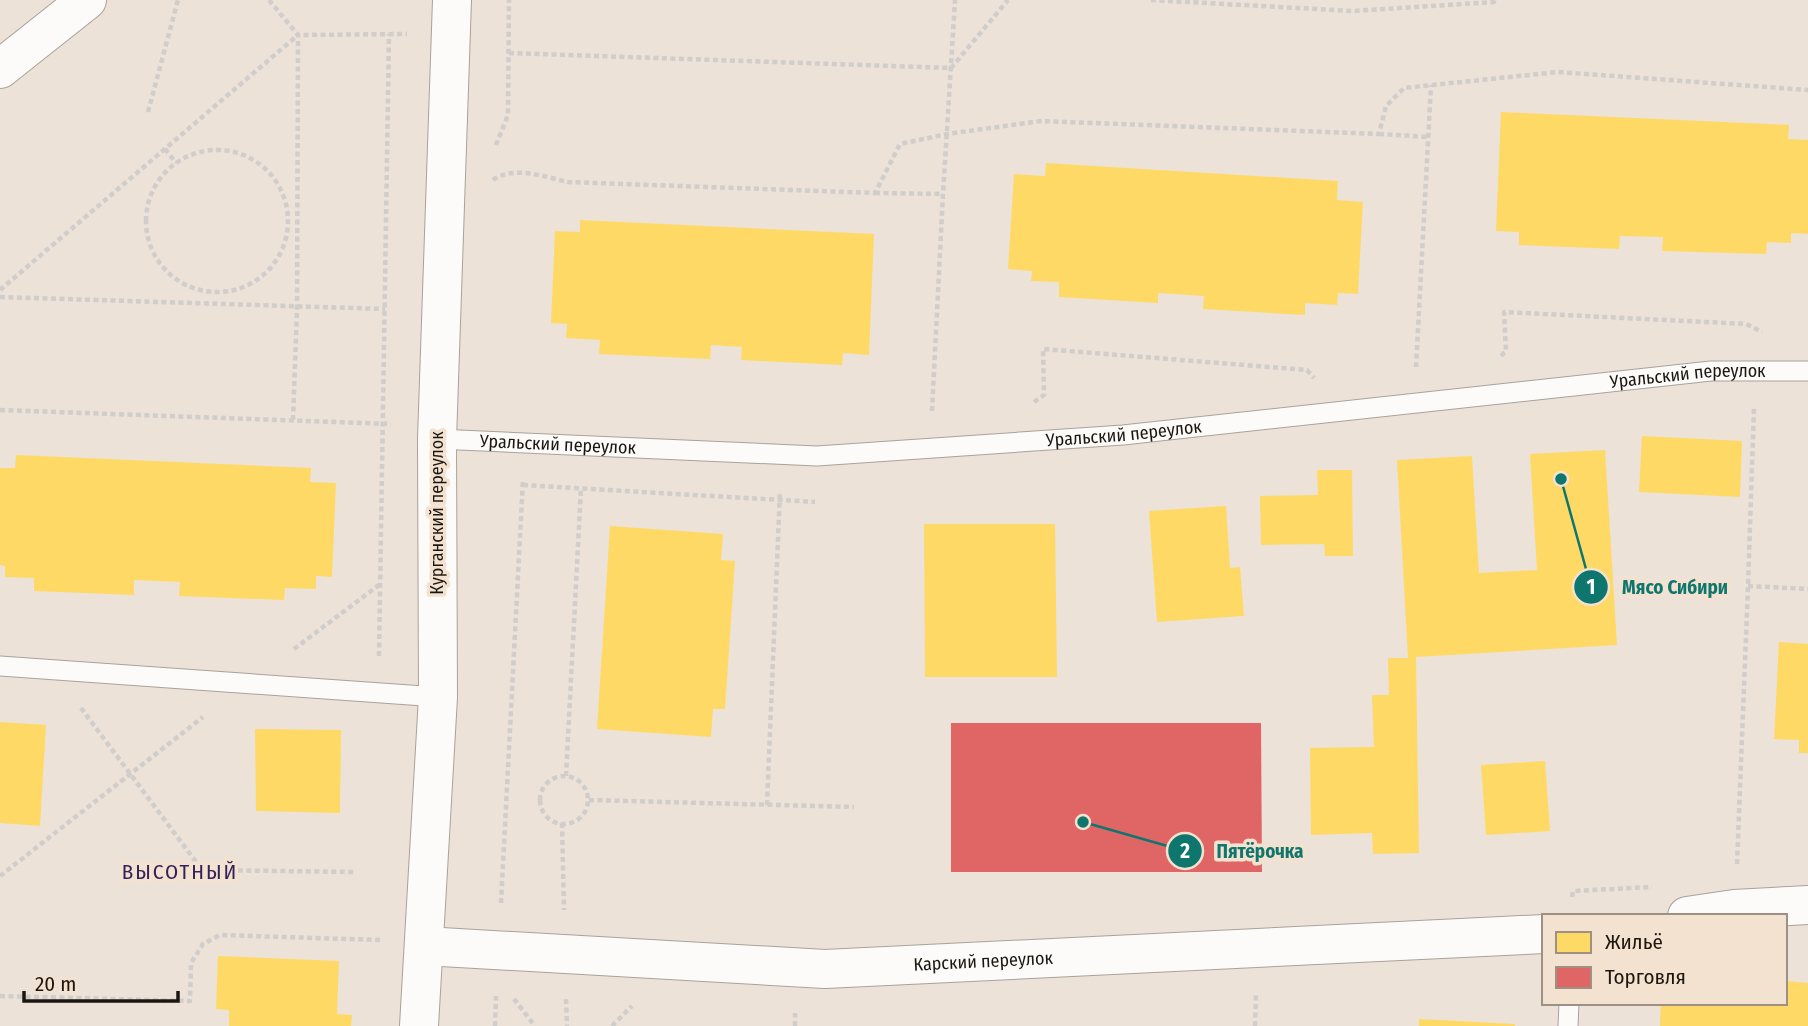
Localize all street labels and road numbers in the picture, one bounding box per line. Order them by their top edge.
street label: Уральский переулок [1608,360,1766,393]
street label: Уральский переулок [1044,415,1203,451]
street label: Уральский переулок [478,430,637,459]
street label: Курганский переулок [426,431,448,595]
street label: Карский переулок [913,947,1054,976]

